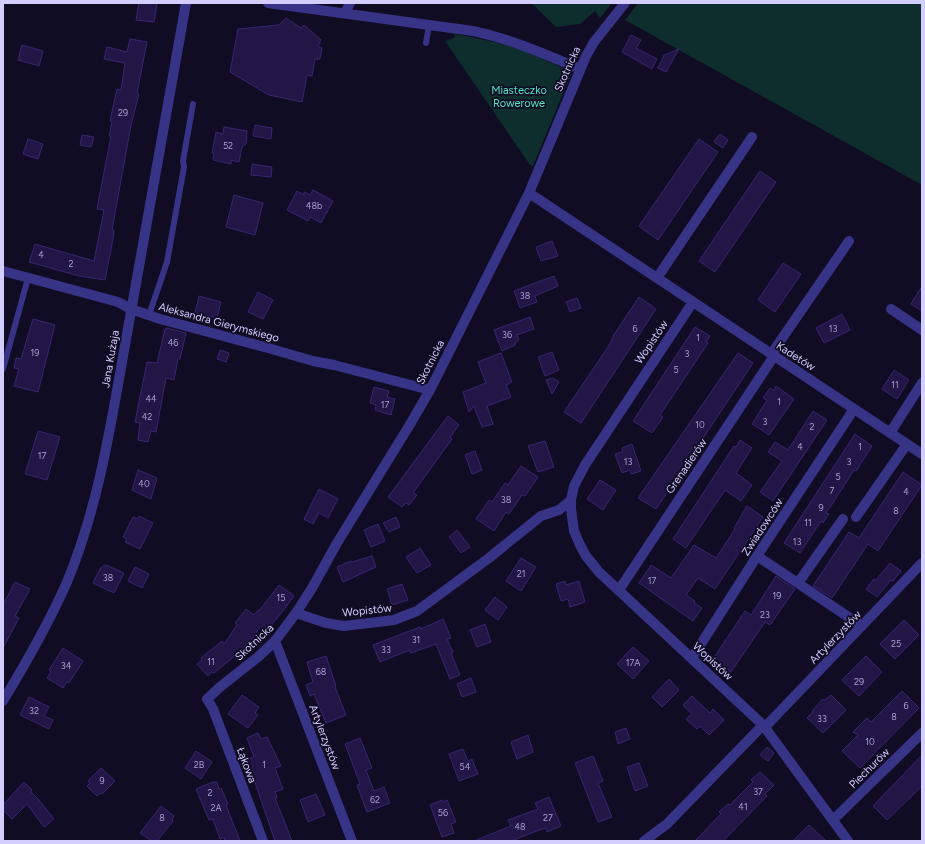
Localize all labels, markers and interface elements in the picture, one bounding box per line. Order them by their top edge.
street label: Skotnicka [552,45,583,94]
park label: Miasteczko Rowerowe [491,84,547,110]
house number: 29 [118,107,128,118]
house number: 52 [223,140,233,151]
house number: 48b [306,200,322,211]
house number: 4 [38,249,44,260]
house number: 2 [68,258,74,269]
house number: 38 [520,290,531,301]
street label: Aleksandra Gierymskiego [157,300,281,345]
street label: Wopistów [632,318,671,367]
house number: 6 [632,323,638,334]
house number: 13 [829,323,837,334]
street label: Jana Kużaja [99,329,122,389]
house number: 36 [502,329,512,340]
house number: 1 [696,332,700,343]
house number: 46 [168,337,178,348]
street label: Skotnicka [414,338,447,387]
street label: Kadetów [774,339,818,374]
house number: 19 [31,347,39,358]
house number: 3 [685,348,690,359]
house number: 5 [673,364,679,375]
house number: 11 [891,379,899,390]
house number: 44 [145,393,157,404]
house number: 1 [777,396,781,407]
house number: 17 [381,399,389,410]
house number: 42 [142,411,152,422]
house number: 3 [763,416,768,427]
house number: 10 [695,419,705,430]
house number: 2 [809,421,815,432]
street label: Grenadierów [663,436,710,496]
house number: 4 [797,441,803,452]
house number: 1 [858,441,862,452]
house number: 17 [38,450,46,461]
house number: 13 [624,456,632,467]
house number: 3 [847,456,852,467]
house number: 5 [835,471,841,482]
house number: 40 [138,478,150,489]
house number: 7 [830,485,835,496]
house number: 4 [903,486,909,497]
house number: 38 [501,494,512,505]
street label: Zwiadowców [739,496,786,558]
house number: 9 [818,502,824,513]
house number: 8 [893,505,899,516]
house number: 11 [804,517,812,528]
house number: 13 [793,536,801,547]
house number: 21 [517,568,525,579]
house number: 38 [103,572,114,583]
house number: 17 [648,575,656,586]
house number: 19 [773,590,781,601]
house number: 15 [277,592,285,603]
street label: Wopistów [342,601,393,620]
street label: Artylerzystów [807,608,864,667]
house number: 23 [760,609,770,620]
street label: Skotnicka [232,621,276,663]
house number: 31 [412,634,420,645]
house number: 25 [891,638,901,649]
street label: Wopistów [690,640,736,683]
house number: 33 [381,644,391,655]
house number: 11 [207,656,215,667]
house number: 17A [626,657,640,668]
house number: 34 [61,660,72,671]
house number: 68 [316,666,327,677]
house number: 29 [854,676,864,687]
house number: 6 [903,700,909,711]
street label: Artylerzystów [306,703,343,772]
house number: 32 [29,705,39,716]
house number: 8 [891,711,897,722]
house number: 33 [817,713,827,724]
house number: 10 [865,736,875,747]
street label: Piechurów [846,745,893,791]
street label: Łąkowa [234,746,259,785]
house number: 2B [194,759,205,770]
house number: 1 [262,759,266,770]
house number: 54 [460,761,471,772]
house number: 9 [99,775,105,786]
house number: 37 [753,786,763,797]
house number: 2 [207,787,213,798]
house number: 62 [370,794,380,805]
house number: 41 [738,801,748,812]
house number: 2A [210,802,222,813]
house number: 56 [438,807,448,818]
house number: 8 [159,812,165,823]
house number: 27 [543,812,553,823]
house number: 48 [514,821,526,832]

